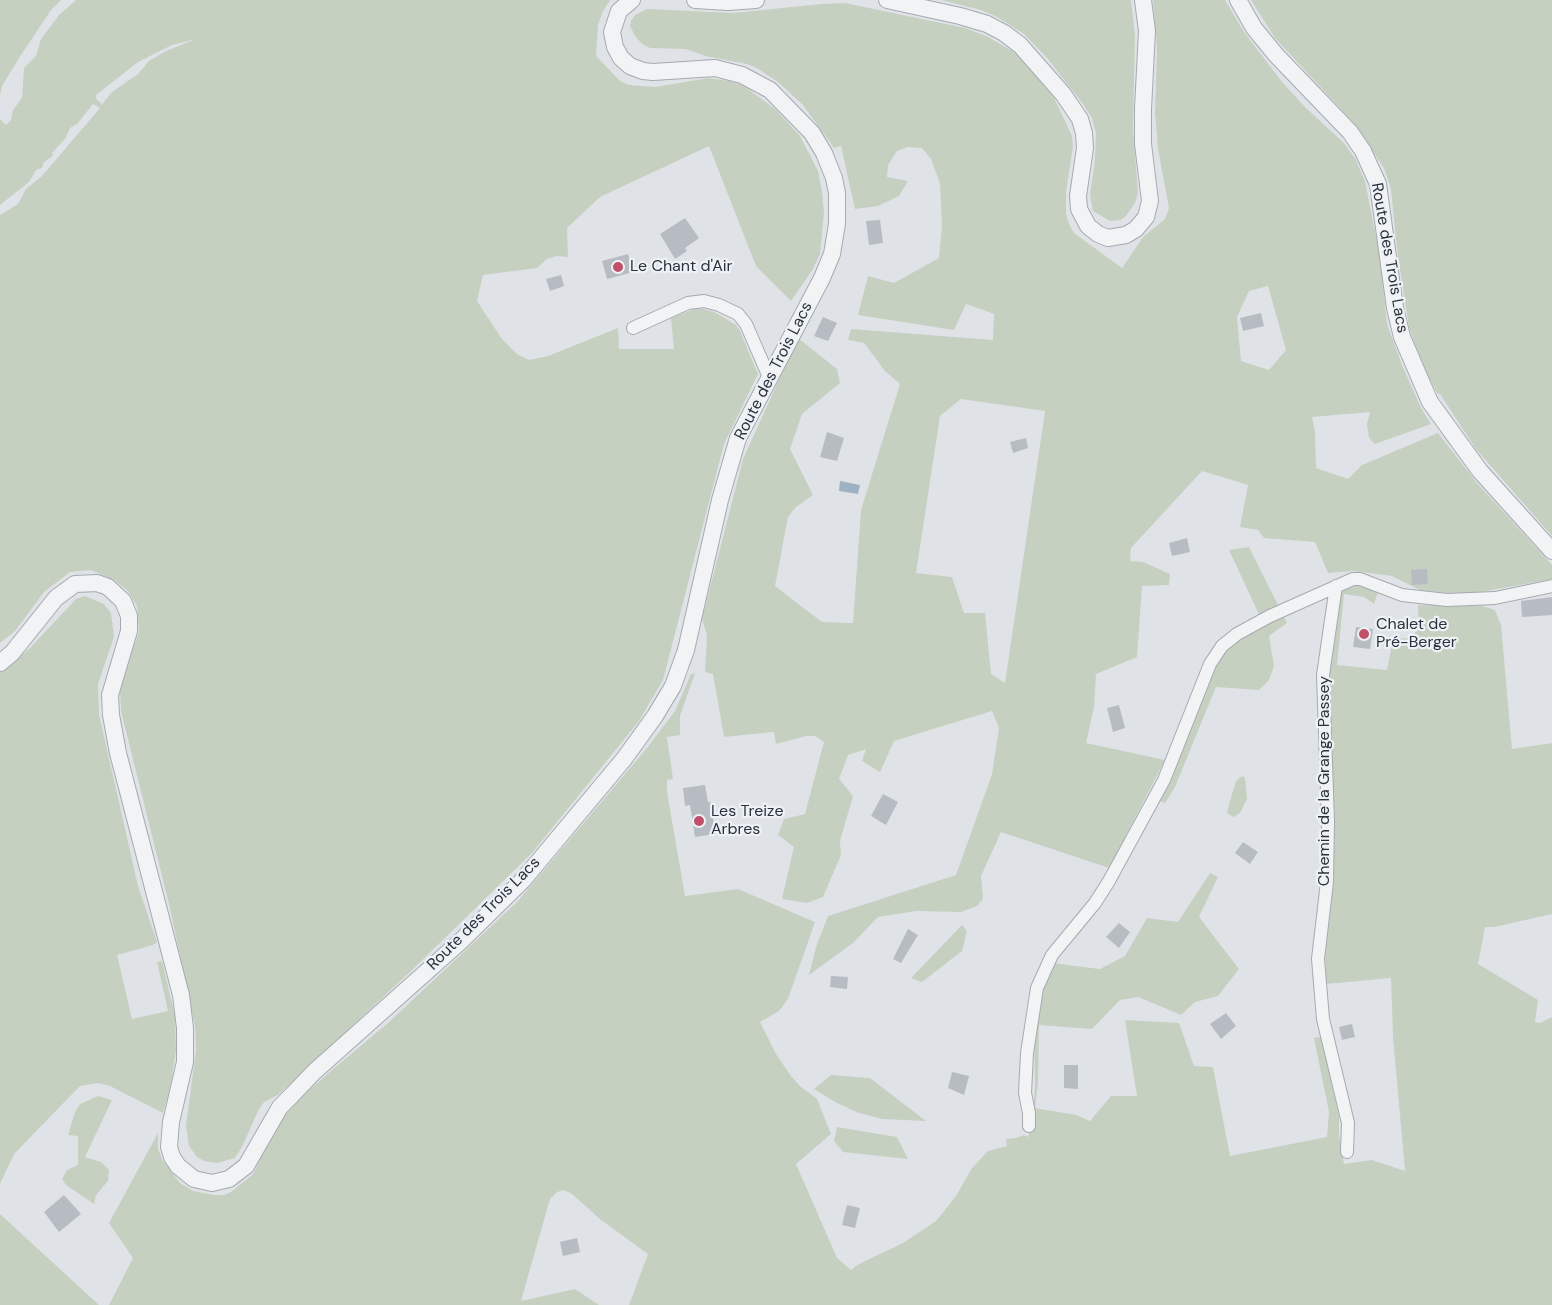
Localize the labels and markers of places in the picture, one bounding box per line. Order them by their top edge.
place label: Le Chant d'Air [630,257,733,277]
marker: Le Chant d'Air [611,260,625,274]
place label: Chalet de Pré-Berger [1376,615,1457,653]
marker: Chalet de Pré-Berger [1357,627,1371,641]
place label: Les Treize Arbres [711,802,783,840]
marker: Les Treize Arbres [692,814,706,828]

